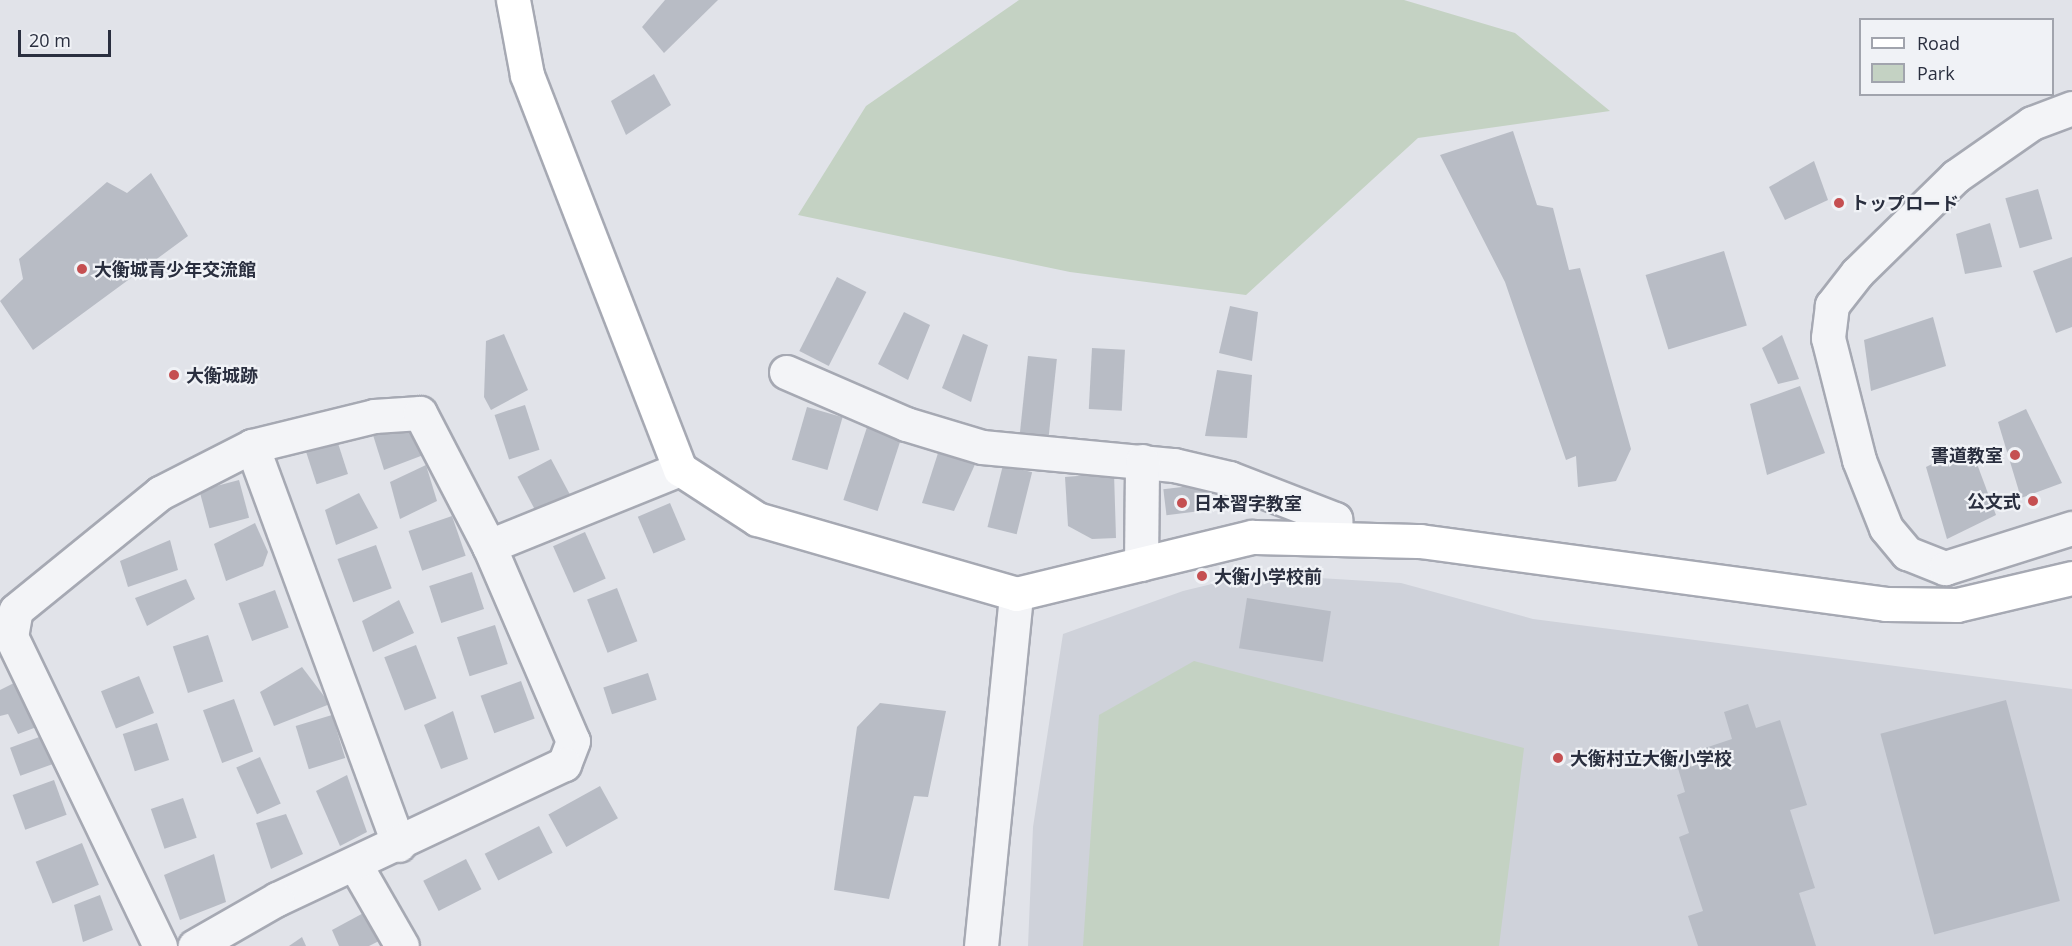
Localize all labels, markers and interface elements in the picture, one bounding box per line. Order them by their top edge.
scale bar [21,18,114,56]
legend [1859,18,2054,96]
text: 20 m [29,28,71,52]
text: Road [1917,31,1960,55]
text: Park [1917,61,1955,85]
place label: トップロード [1851,192,1959,214]
marker: トップロード [1832,196,1846,210]
place label: 大衡城青少年交流館 [94,258,256,280]
marker: 大衡城青少年交流館 [75,262,89,276]
place label: 大衡城跡 [186,364,258,386]
marker: 大衡城跡 [167,368,181,382]
place label: 書道教室 [1931,444,2003,466]
marker: 書道教室 [2008,448,2022,462]
place label: 公文式 [1967,490,2021,512]
place label: 日本習字教室 [1194,492,1302,514]
marker: 公文式 [2026,494,2040,508]
marker: 日本習字教室 [1175,496,1189,510]
place label: 大衡小学校前 [1214,565,1322,587]
marker: 大衡小学校前 [1195,569,1209,583]
place label: 大衡村立大衡小学校 [1570,747,1732,769]
marker: 大衡村立大衡小学校 [1551,751,1565,765]

